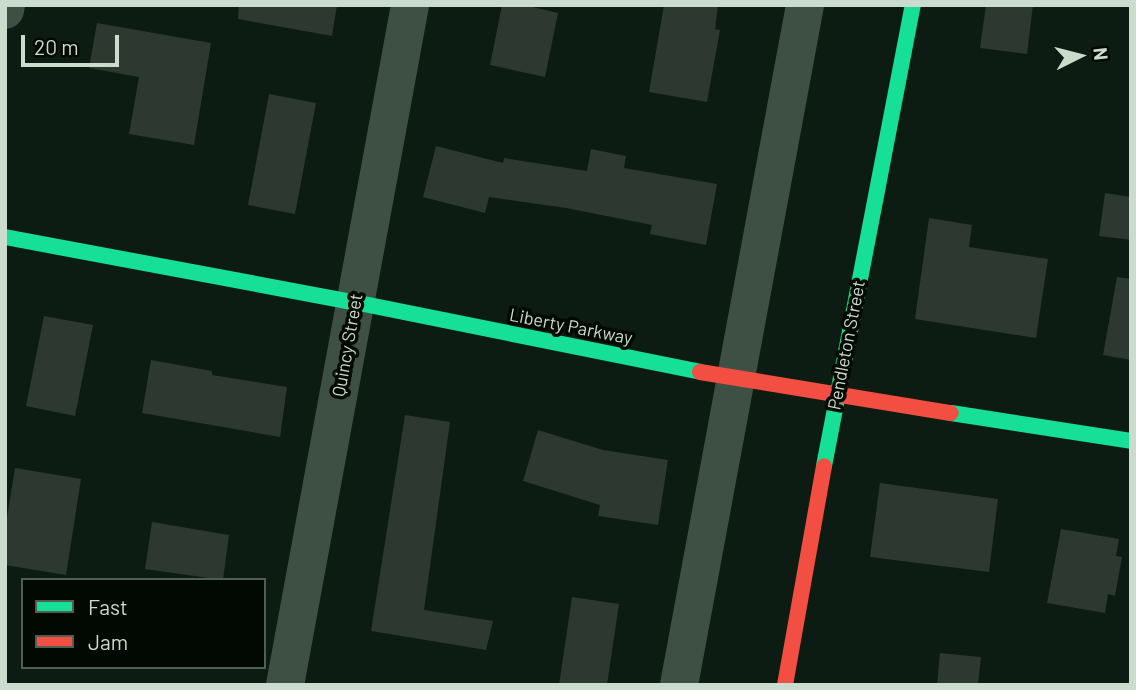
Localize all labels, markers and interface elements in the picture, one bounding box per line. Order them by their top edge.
scale bar [24,21,122,65]
north arrow [1045,21,1115,91]
text: 20 m [34,34,79,59]
text: N [1089,46,1113,61]
street label: Pendleton Street [823,278,869,412]
street label: Quincy Street [327,292,367,398]
street label: Liberty Parkway [508,303,634,349]
legend [21,578,266,669]
text: Fast [88,594,128,619]
text: Jam [88,629,128,654]

